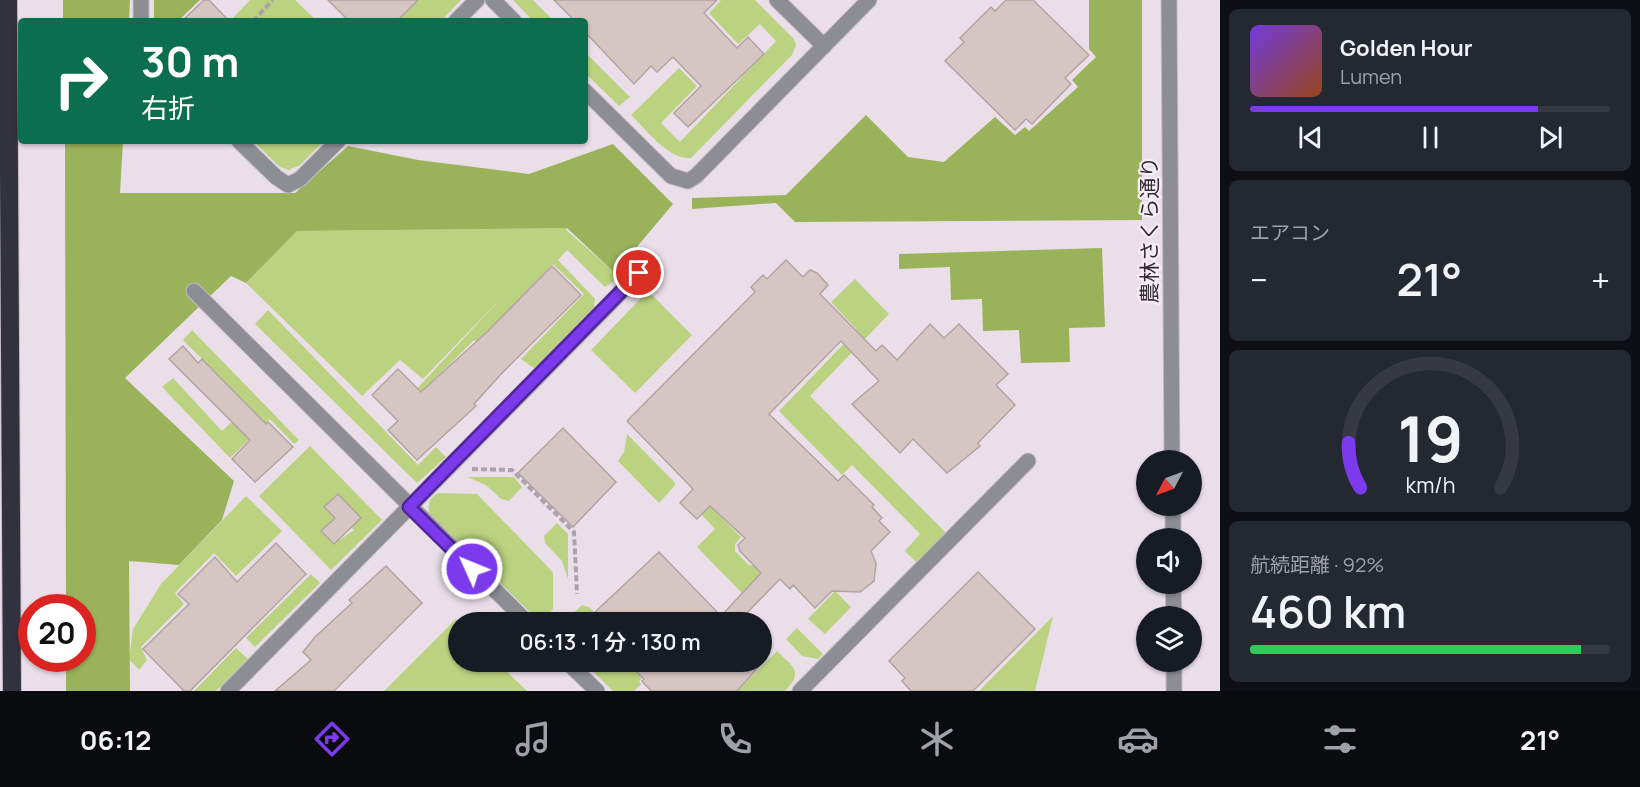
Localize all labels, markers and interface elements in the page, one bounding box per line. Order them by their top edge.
text: 30 m [141,32,239,90]
text: Golden Hour [1340,33,1473,63]
icon: right [42,42,120,120]
text: Lumen [1340,63,1402,90]
text: 右折 [141,89,195,126]
icon: previous [1294,121,1327,154]
icon: pause [1414,121,1447,154]
icon: next [1534,121,1567,154]
street label: 農林さくら通り [1135,157,1163,304]
text: エアコン [1250,219,1330,246]
pin [613,247,664,298]
text: 21° [1397,248,1462,310]
icon: arrive [622,256,655,289]
text: − [1250,257,1268,302]
text: + [1591,257,1610,302]
text: 19 [1397,395,1463,481]
north arrow [1136,450,1202,516]
map controls [1136,450,1202,672]
text: km/h [1405,470,1455,499]
button: sound [1136,528,1202,594]
position arrow [440,537,504,601]
text: 航続距離 · 92% [1250,551,1384,578]
text: 460 km [1250,580,1406,642]
speed limit sign: 20 [18,594,96,672]
button: layers [1136,606,1202,672]
text: 06:13 · 1 分 · 130 m [519,627,701,657]
icon: directions [311,718,353,760]
icon: music [512,718,554,760]
icon: phone [714,718,756,760]
icon: climate [916,718,958,760]
icon: car [1117,718,1159,760]
icon: filters [1319,718,1361,760]
text: 06:12 [80,721,151,758]
text: 21° [1520,721,1560,758]

